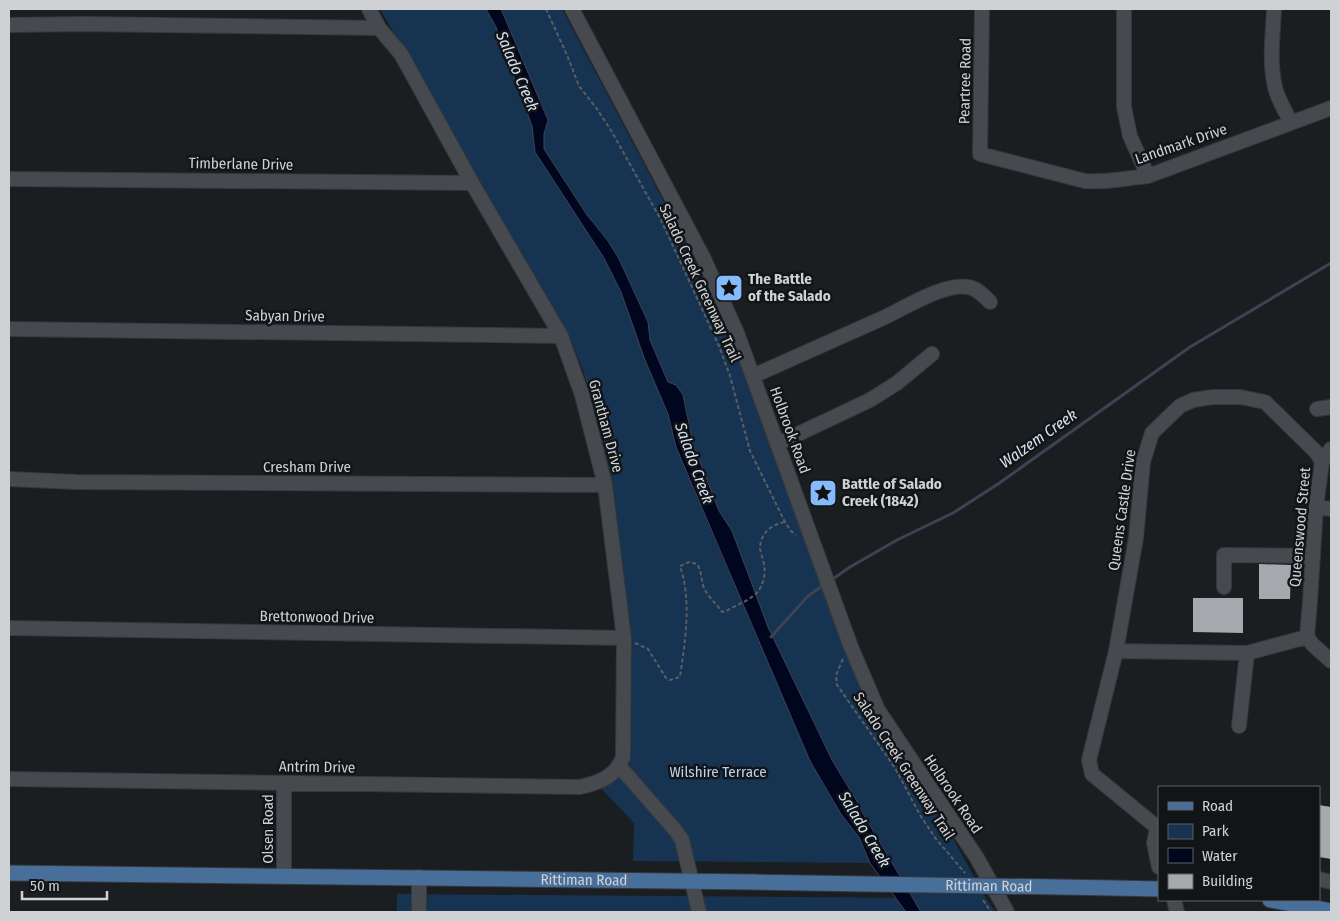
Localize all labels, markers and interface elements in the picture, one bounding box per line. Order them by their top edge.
water label: Salado Creek [492,27,543,114]
street label: Peartree Road [955,38,975,124]
street label: Landmark Drive [1133,120,1229,168]
street label: Timberlane Drive [188,154,294,174]
street label: Salado Creek Greenway Trail [655,201,745,365]
place label: The Battle of the Salado [748,270,831,305]
place icon: The Battle of the Salado [714,273,744,303]
street label: Sabyan Drive [245,306,325,326]
street label: Grantham Drive [585,377,627,475]
street label: Holbrook Road [766,384,814,476]
water label: Walzem Creek [996,405,1081,472]
water label: Salado Creek [671,419,718,506]
street label: Queens Castle Drive [1105,448,1139,572]
street label: Cresham Drive [263,458,351,476]
street label: Queenswood Street [1286,466,1314,588]
place label: Battle of Salado Creek (1842) [842,475,942,510]
place icon: Battle of Salado Creek (1842) [808,478,838,508]
street label: Brettonwood Drive [259,607,375,627]
street label: Salado Creek Greenway Trail [850,689,958,843]
street label: Holbrook Road [920,751,986,837]
street label: Antrim Drive [279,757,355,777]
park label: Wilshire Terrace [669,763,767,781]
legend [1158,786,1320,901]
water label: Salado Creek [835,788,895,870]
street label: Olsen Road [259,794,277,864]
text: Road [1202,797,1233,815]
text: Park [1202,822,1229,840]
text: Water [1202,847,1238,865]
scale bar [22,868,108,900]
street label: Rittiman Road [540,870,628,889]
text: Building [1202,872,1253,890]
street label: Rittiman Road [945,876,1033,896]
text: 50 m [30,877,60,895]

